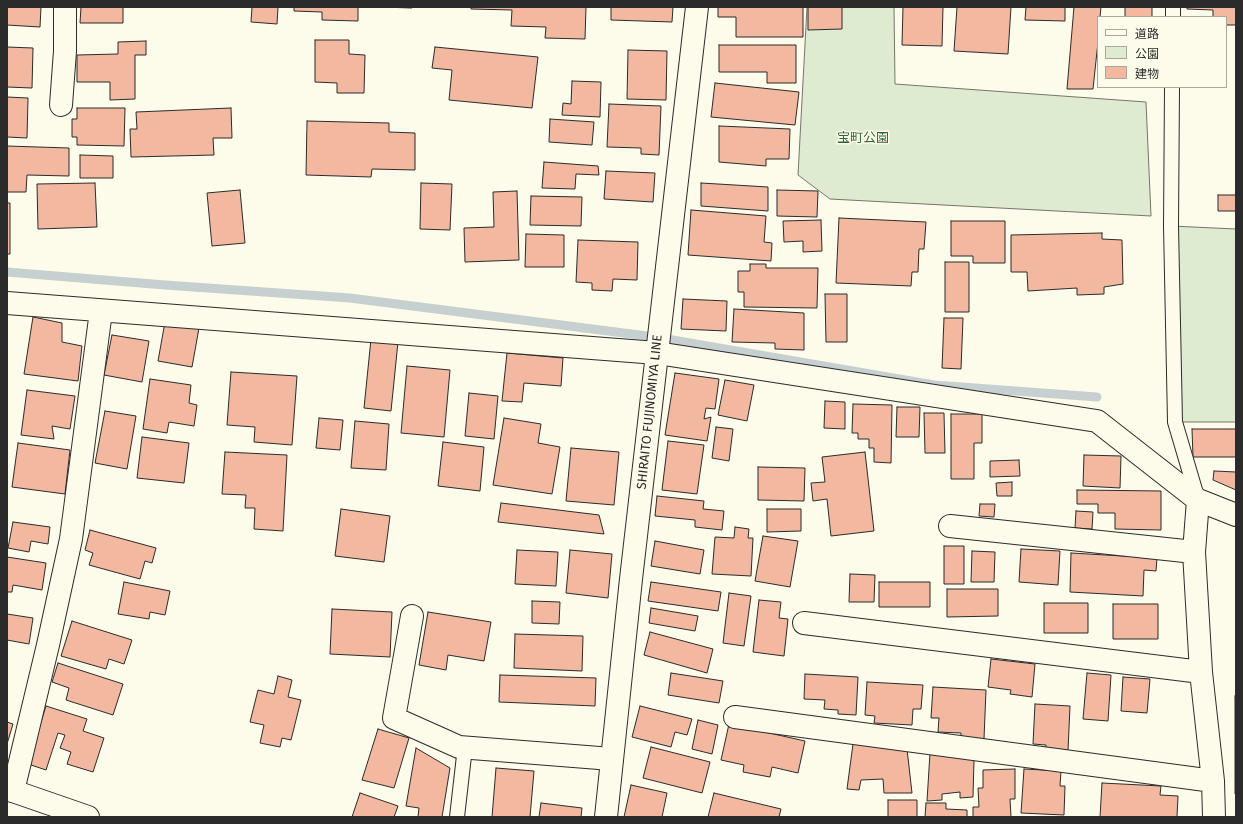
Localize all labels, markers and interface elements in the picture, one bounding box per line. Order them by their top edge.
legend [1097,16,1227,88]
text: 道路 [1135,27,1159,41]
text: 公園 [1135,47,1159,61]
text: 建物 [1135,67,1159,81]
park label: 宝町公園 [837,130,889,146]
street label: SHIRAITO FUJINOMIYA LINE [634,334,666,490]

